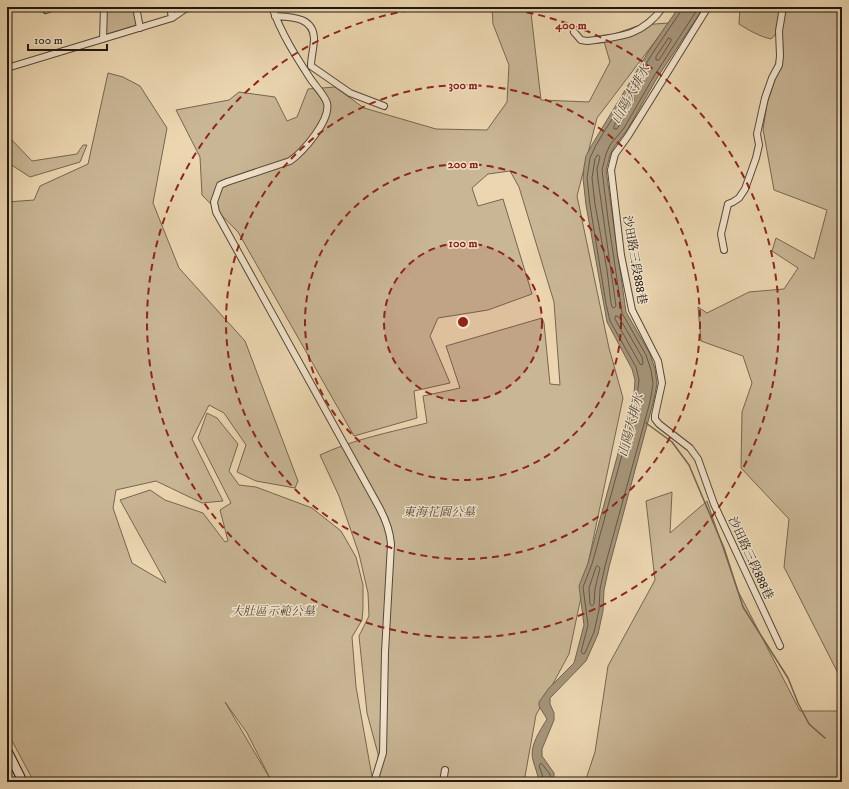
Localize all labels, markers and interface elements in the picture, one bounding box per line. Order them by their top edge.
text: 400 m [554,18,587,33]
scale bar [28,26,107,52]
text: 100 m [34,33,63,48]
water label: 山陽大排水 [608,60,655,127]
text: 300 m [449,78,477,93]
text: 200 m [448,157,478,172]
street label: 沙田路三段888巷 [619,214,650,306]
text: 100 m [449,236,477,251]
centre of rings [456,315,470,329]
water label: 山陽大排水 [615,390,648,459]
park label: 東海花園公墓 [403,505,477,520]
street label: 沙田路三段888巷 [725,514,776,602]
park label: 大肚區示範公墓 [231,604,317,619]

